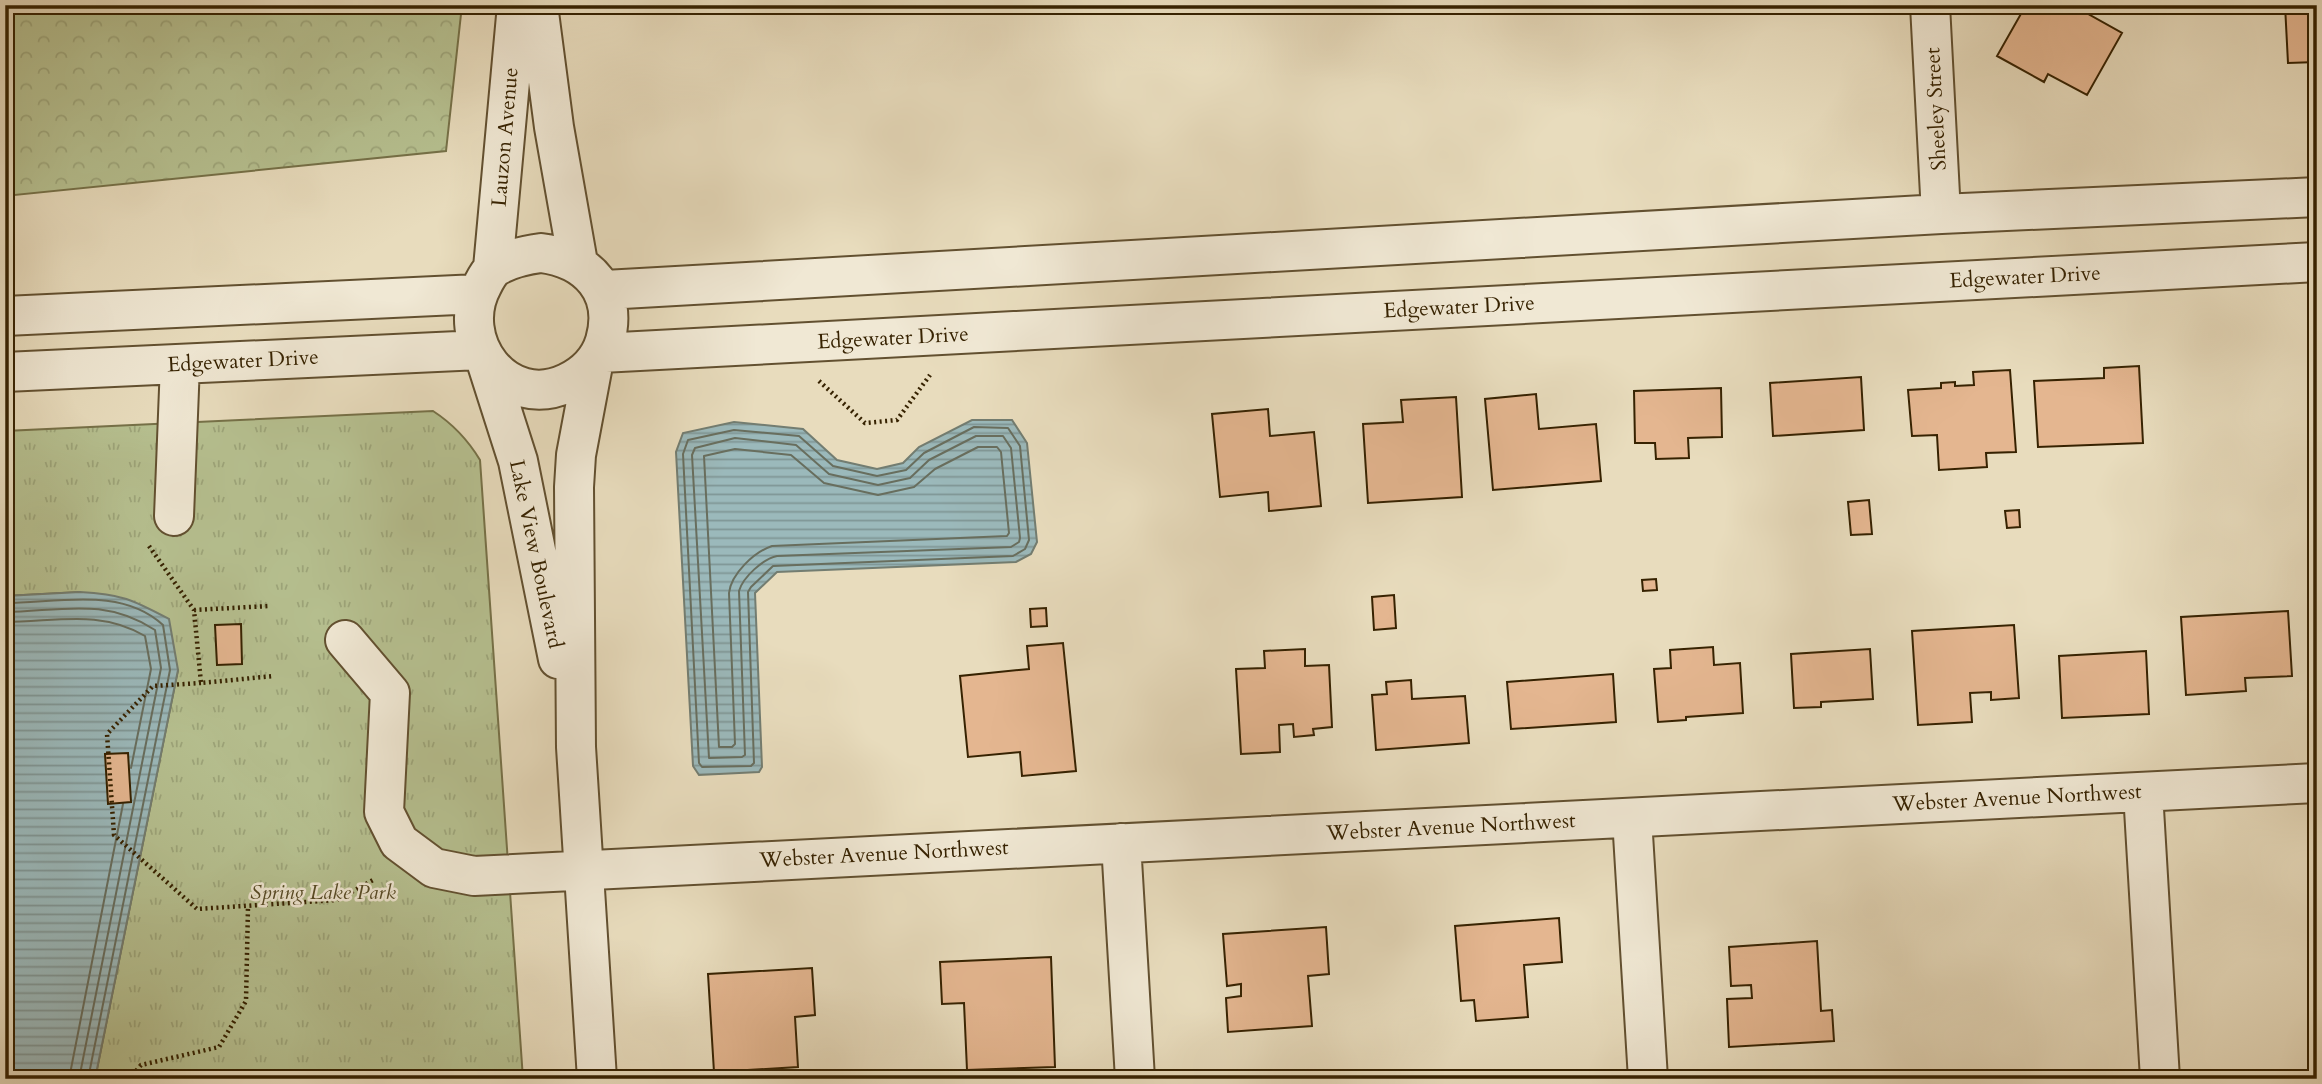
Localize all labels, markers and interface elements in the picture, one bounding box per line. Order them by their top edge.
street label: Sheeley Street [1918,46,1954,171]
street label: Lauzon Avenue [484,66,526,208]
street label: Edgewater Drive [1949,259,2101,295]
street label: Edgewater Drive [1383,289,1535,325]
street label: Edgewater Drive [817,320,969,356]
street label: Edgewater Drive [167,343,319,379]
street label: Lake View Boulevard [502,457,570,651]
street label: Webster Avenue Northwest [1891,777,2143,819]
street label: Webster Avenue Northwest [1325,806,1577,848]
street label: Webster Avenue Northwest [758,833,1010,875]
park label: Spring Lake Park [250,878,396,907]

